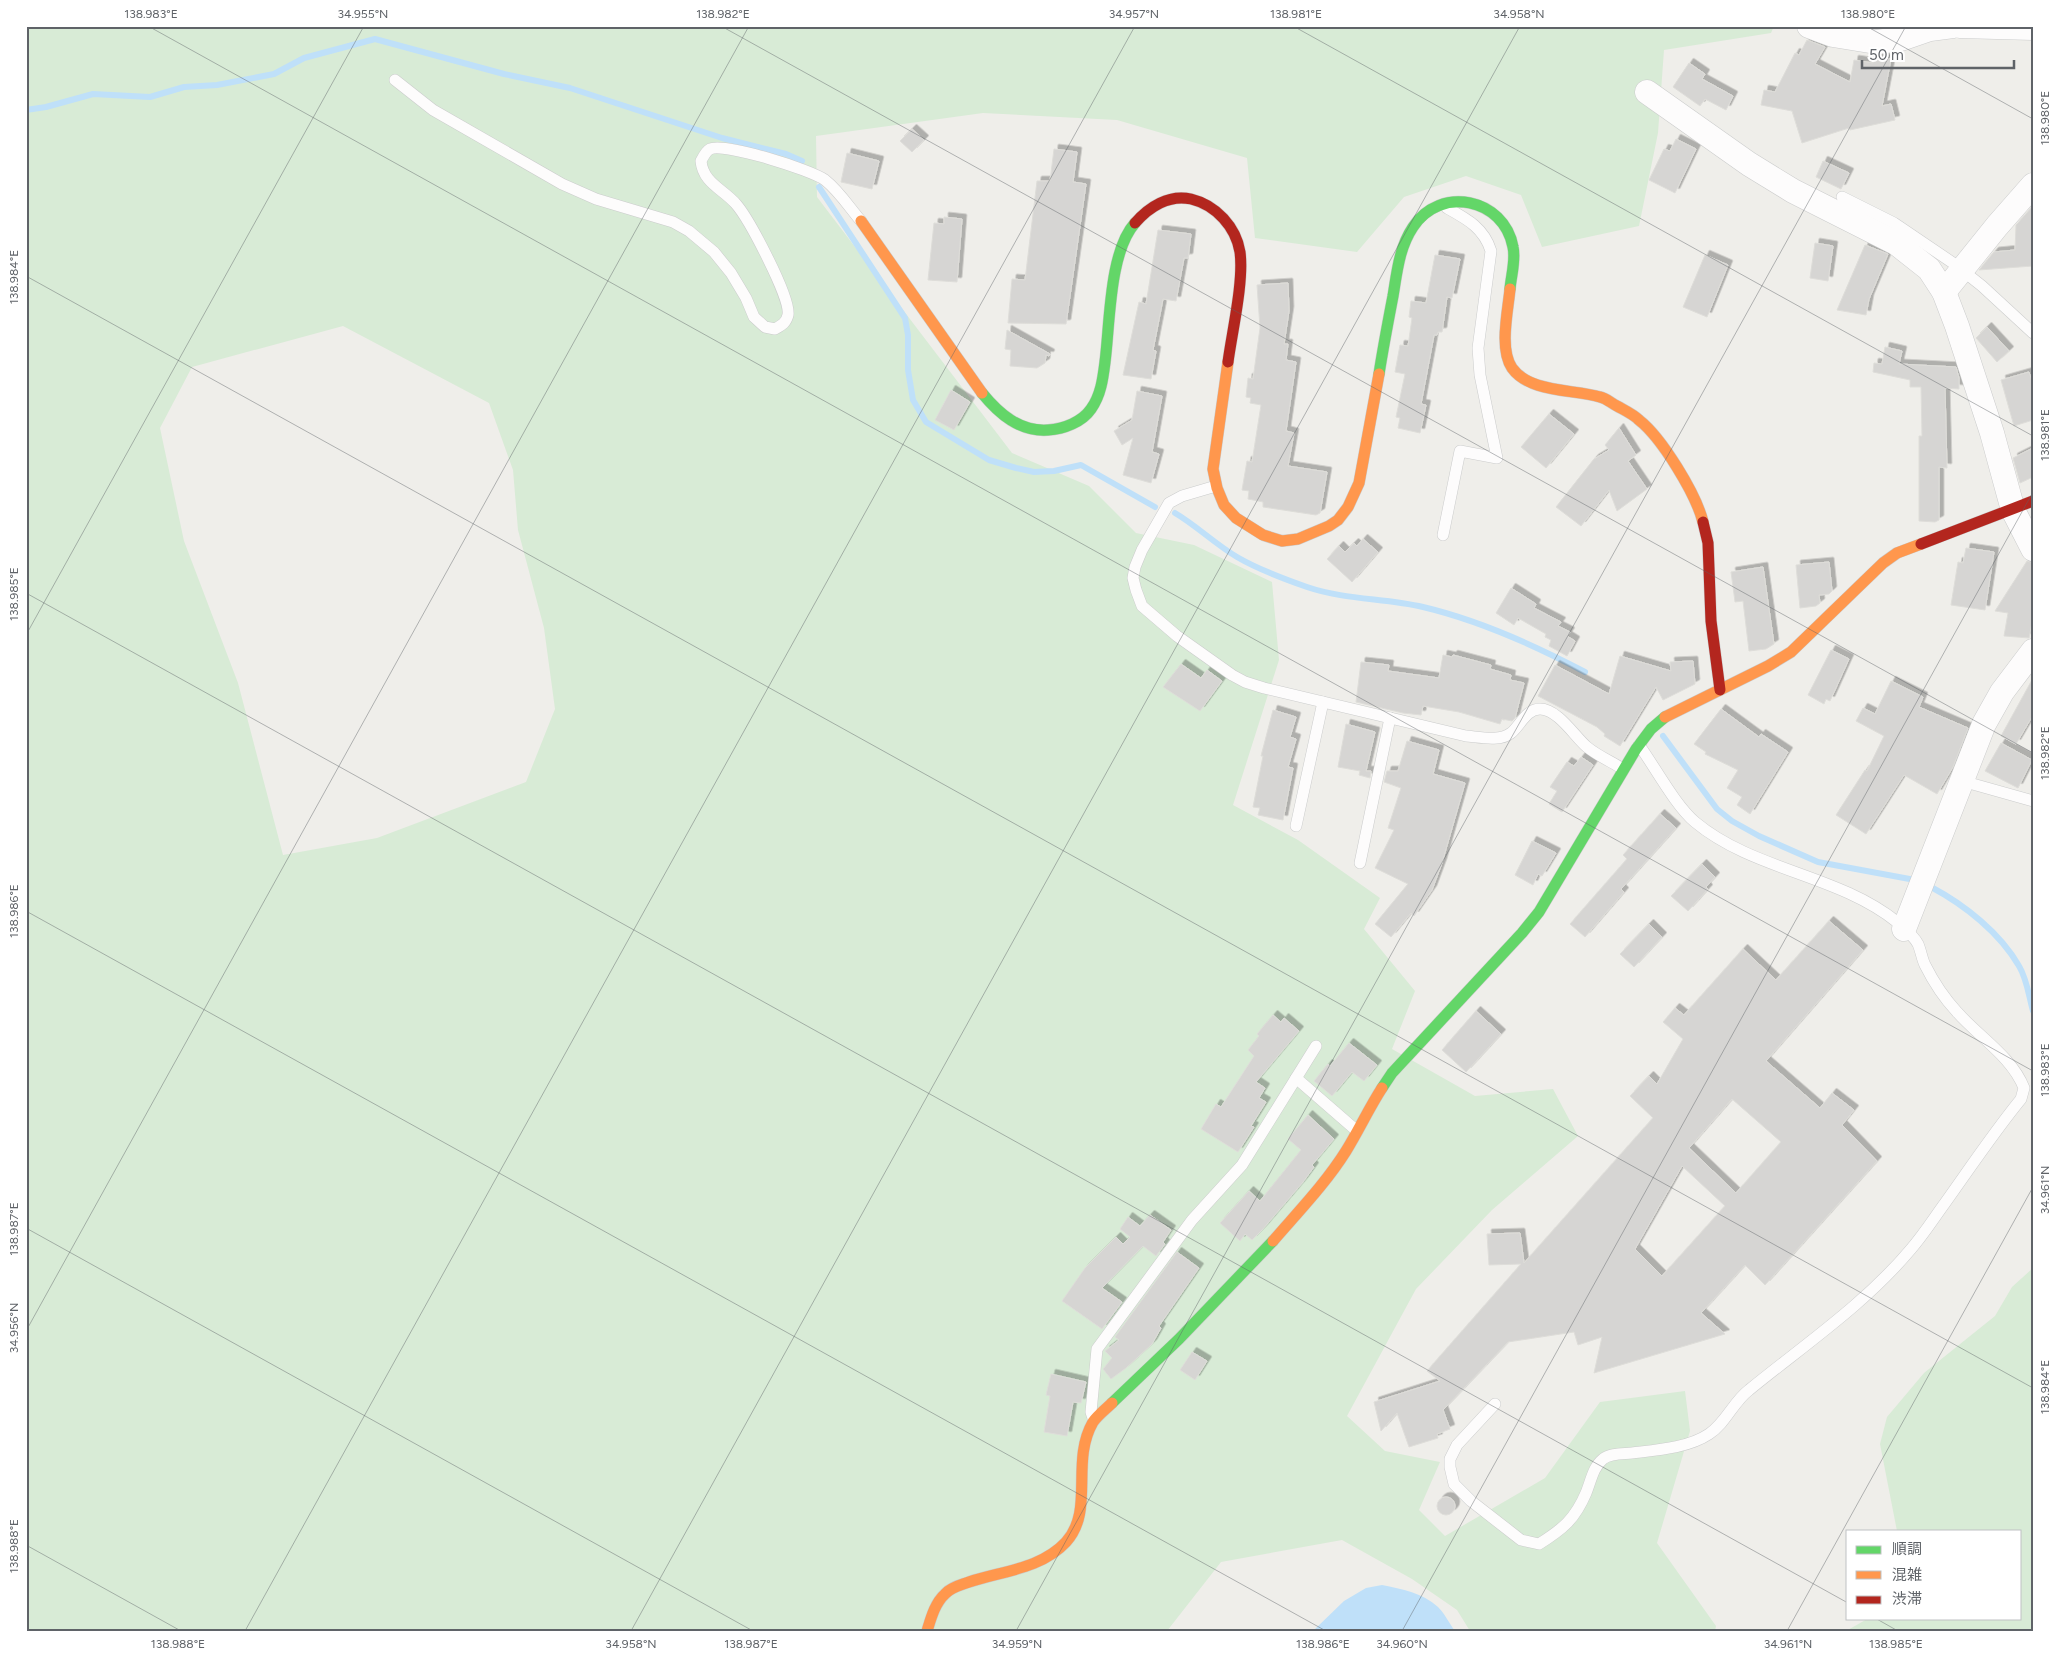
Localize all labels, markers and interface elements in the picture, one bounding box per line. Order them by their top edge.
text: 138.983°E [124,7,178,21]
text: 34.955°N [338,7,388,21]
text: 138.982°E [696,7,750,21]
text: 34.957°N [1109,7,1159,21]
text: 138.981°E [1270,7,1322,21]
text: 34.958°N [1493,7,1545,21]
text: 138.980°E [1841,7,1895,21]
scale bar [1862,38,2014,70]
text: 50 m [1869,46,1904,64]
text: 138.980°E [2038,91,2052,145]
text: 138.984°E [7,250,21,304]
text: 138.981°E [2038,409,2052,461]
text: 138.985°E [7,567,21,621]
text: 138.982°E [2038,726,2052,780]
text: 138.986°E [7,884,21,938]
text: 138.983°E [2038,1043,2052,1097]
text: 34.961°N [2038,1166,2052,1214]
text: 138.987°E [7,1202,21,1256]
text: 34.956°N [7,1303,21,1353]
text: 138.984°E [2038,1360,2052,1414]
text: 138.988°E [7,1519,21,1573]
legend [1846,1530,2022,1620]
text: 順調 [1892,1540,1922,1558]
text: 混雑 [1892,1566,1922,1584]
text: 渋滞 [1892,1590,1922,1608]
text: 138.988°E [151,1637,205,1651]
text: 34.958°N [605,1637,657,1651]
text: 138.987°E [724,1637,778,1651]
text: 34.959°N [992,1637,1042,1651]
text: 138.986°E [1296,1637,1350,1651]
text: 34.960°N [1376,1637,1428,1651]
text: 34.961°N [1764,1637,1812,1651]
text: 138.985°E [1869,1637,1923,1651]

